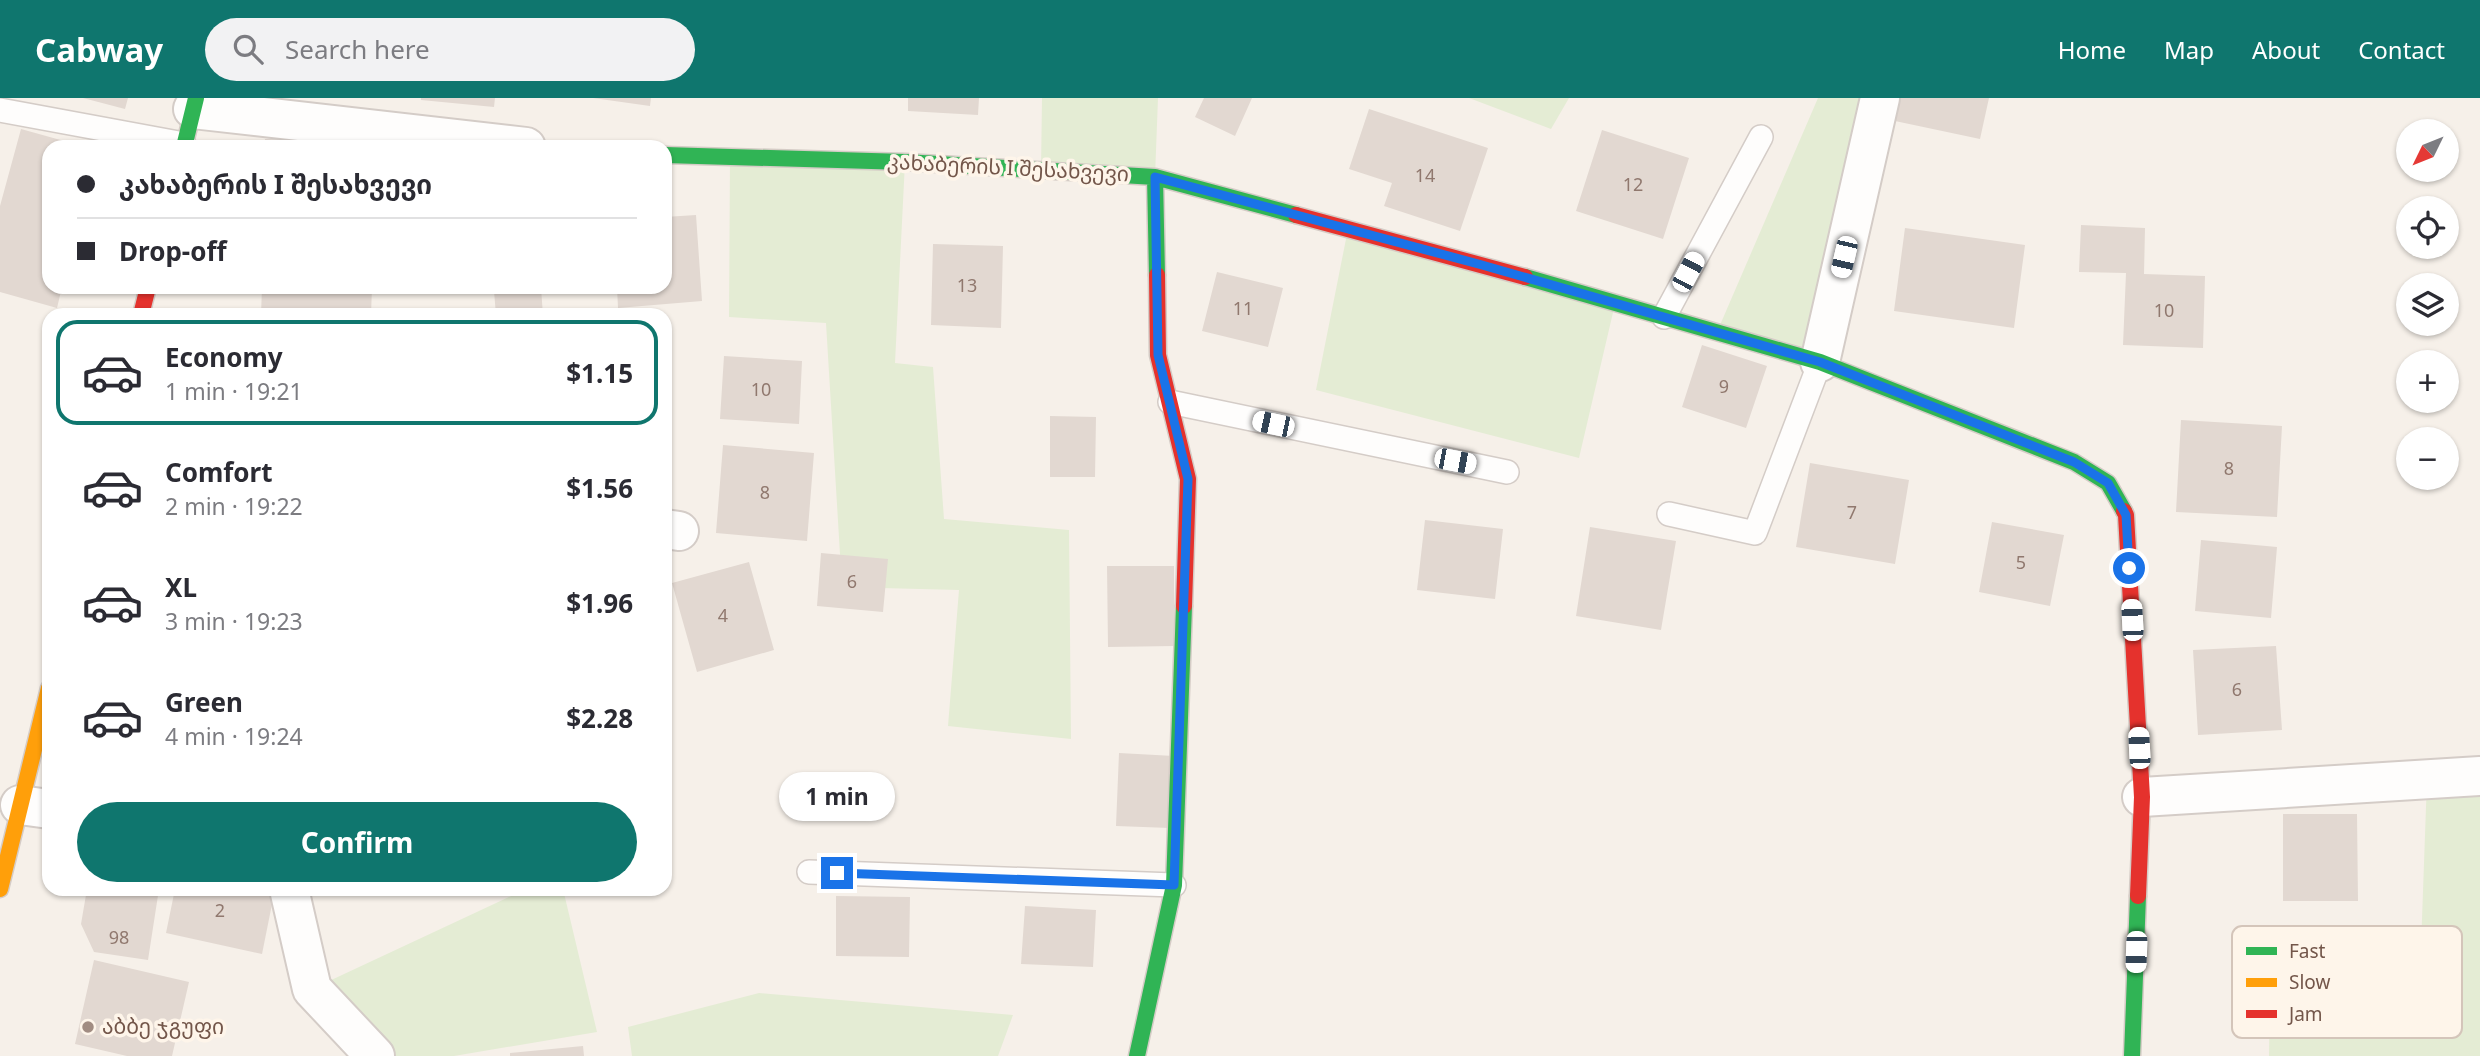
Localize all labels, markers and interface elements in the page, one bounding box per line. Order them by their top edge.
search box [205,18,695,81]
text: Cabway [35,27,163,72]
icon: search [229,30,267,68]
text: Search here [285,31,430,67]
text: Home [2058,33,2126,66]
text: Map [2164,33,2214,66]
text: About [2252,33,2320,66]
text: Contact [2358,33,2445,66]
north arrow [2396,119,2459,182]
map controls [2396,119,2459,490]
street label: კახაბერის I შესახვევი [887,147,1130,187]
house number: 14 [1415,163,1435,187]
text: კახაბერის I შესახვევი [119,166,432,202]
house number: 12 [1623,172,1643,196]
button: locate [2396,196,2459,259]
text: Drop-off [119,233,226,269]
car [1830,234,1859,280]
car [1669,249,1708,295]
house number: 13 [957,273,977,297]
button: layers [2396,273,2459,336]
house number: 11 [1233,296,1253,320]
house number: 10 [2154,298,2174,322]
text: Economy [165,339,283,375]
icon: car [81,341,144,404]
button: + [2396,350,2459,413]
text: $1.15 [566,355,633,391]
house number: 9 [1719,374,1729,398]
text: 1 min · 19:21 [165,375,303,407]
house number: 10 [751,377,771,401]
car [1251,409,1296,439]
button: − [2396,427,2459,490]
car [1433,447,1478,475]
text: Comfort [165,454,273,490]
icon: car [81,456,144,519]
house number: 8 [2224,456,2234,480]
text: $1.56 [566,470,633,506]
house number: 8 [760,480,770,504]
text: 2 min · 19:22 [165,490,303,522]
house number: 7 [1847,500,1857,524]
house number: 5 [2016,550,2026,574]
route start [2113,552,2145,584]
text: XL [165,569,197,605]
house number: 6 [847,569,857,593]
icon: car [81,571,144,634]
text: $1.96 [566,585,633,621]
car [2121,598,2144,642]
house number: 4 [718,603,728,627]
text: 3 min · 19:23 [165,605,303,637]
house number: 6 [2232,677,2242,701]
text: Green [165,684,243,720]
icon: car [81,686,144,749]
text: $2.28 [566,700,633,736]
text: 4 min · 19:24 [165,720,303,752]
car [2128,726,2151,770]
callout: 1 min [779,772,895,820]
text: 1 min [805,780,869,812]
button: Confirm [77,802,637,882]
route end [821,857,853,889]
house number: 2 [215,898,225,922]
house number: 98 [109,925,129,949]
legend [2232,926,2462,1038]
car [2125,931,2148,973]
text: Fast [2289,938,2326,964]
text: Slow [2289,969,2330,995]
text: Jam [2287,1001,2323,1027]
place label: აბბე ჯგუფი [102,1012,224,1040]
marker: აბბე ჯგუფი [80,1019,96,1035]

